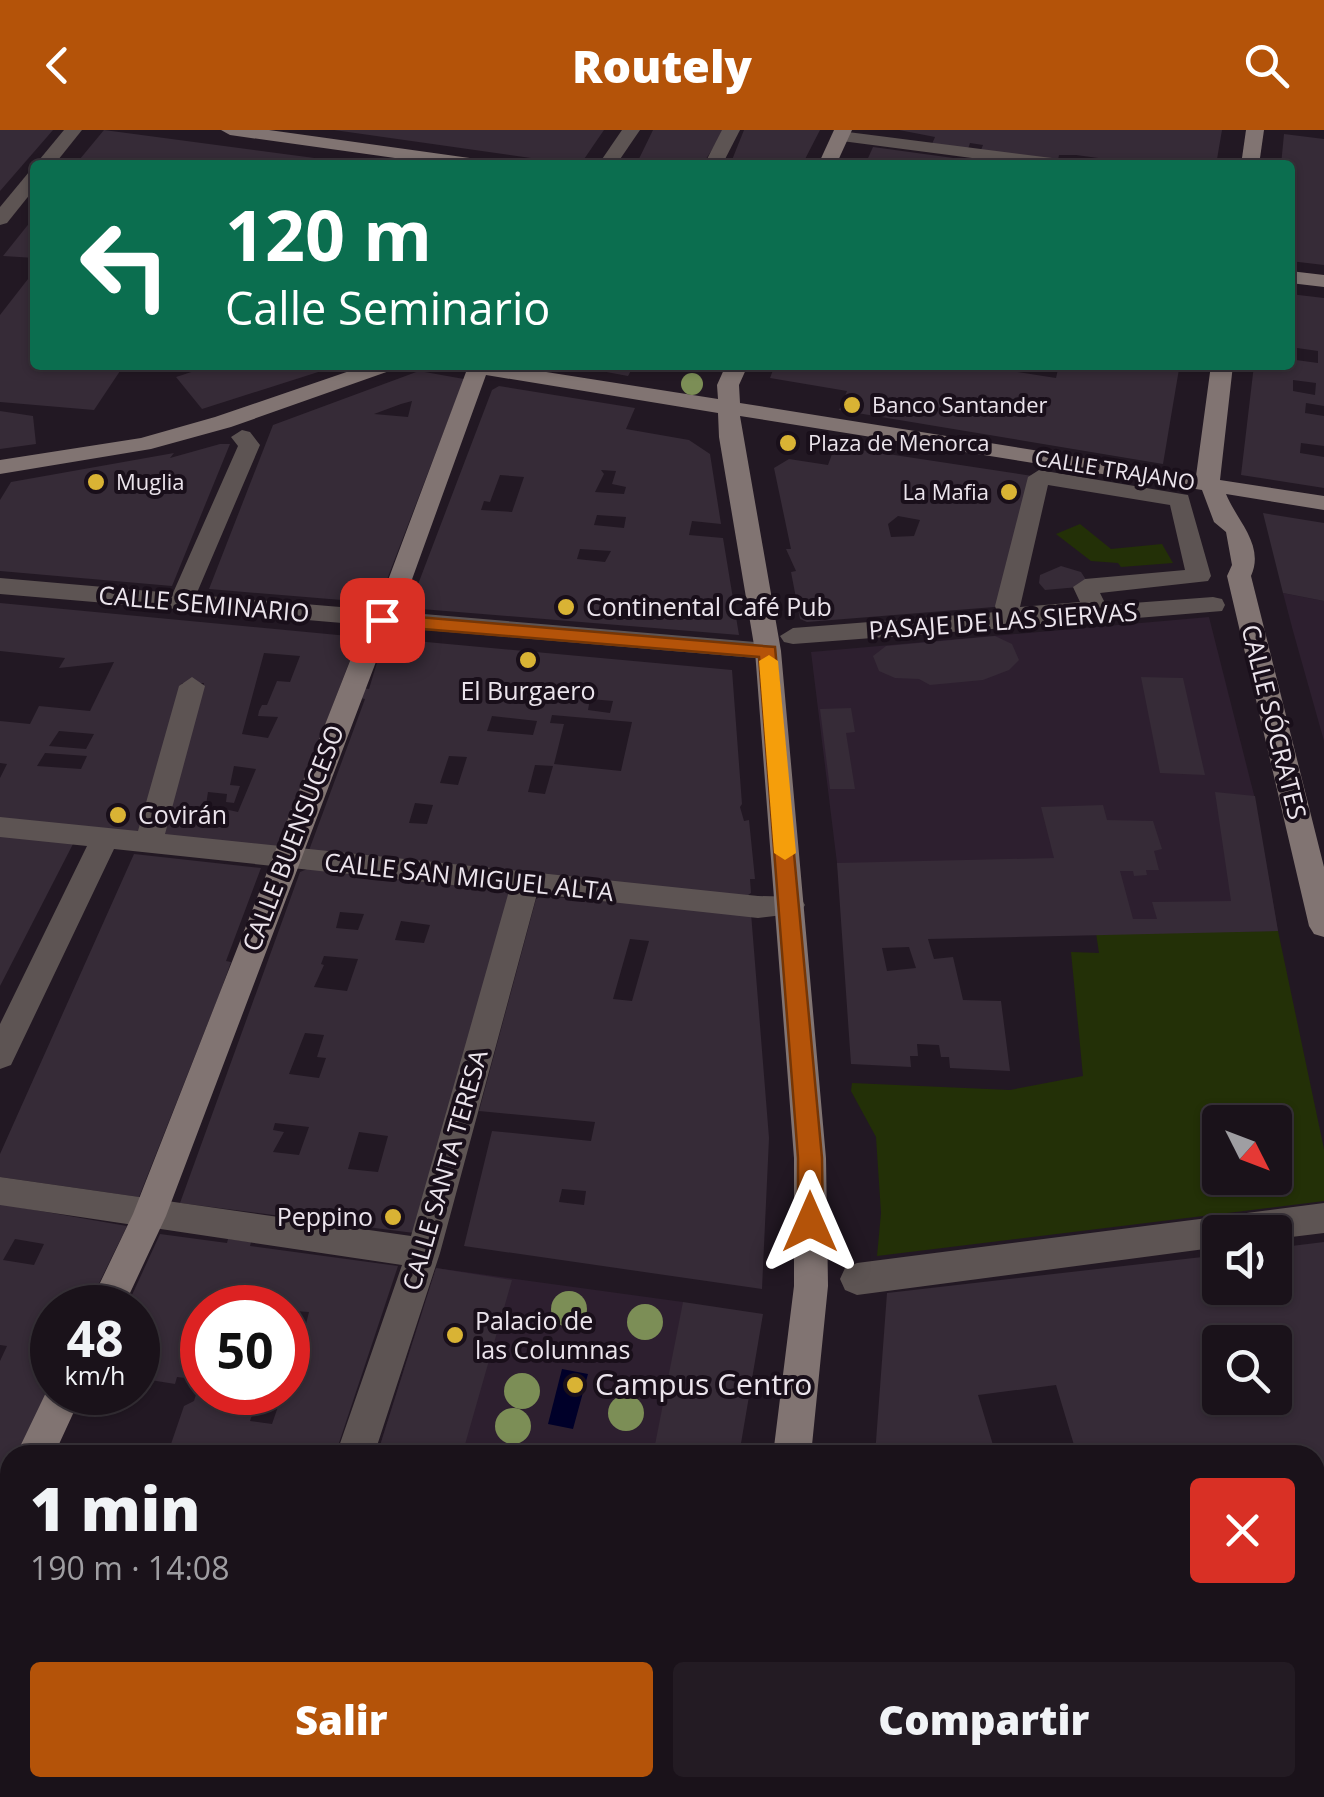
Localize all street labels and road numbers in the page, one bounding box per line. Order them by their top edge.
street label: CALLE TRAJANO [1033,442,1197,496]
street label: CALLE SEMINARIO [97,577,311,629]
street label: PASAJE DE LAS SIERVAS [867,594,1139,646]
street label: CALLE SÓCRATES [1234,621,1316,823]
street label: CALLE BUENSUCESO [233,720,351,956]
street label: CALLE SAN MIGUEL ALTA [323,844,616,908]
street label: CALLE SANTA TERESA [393,1045,495,1294]

